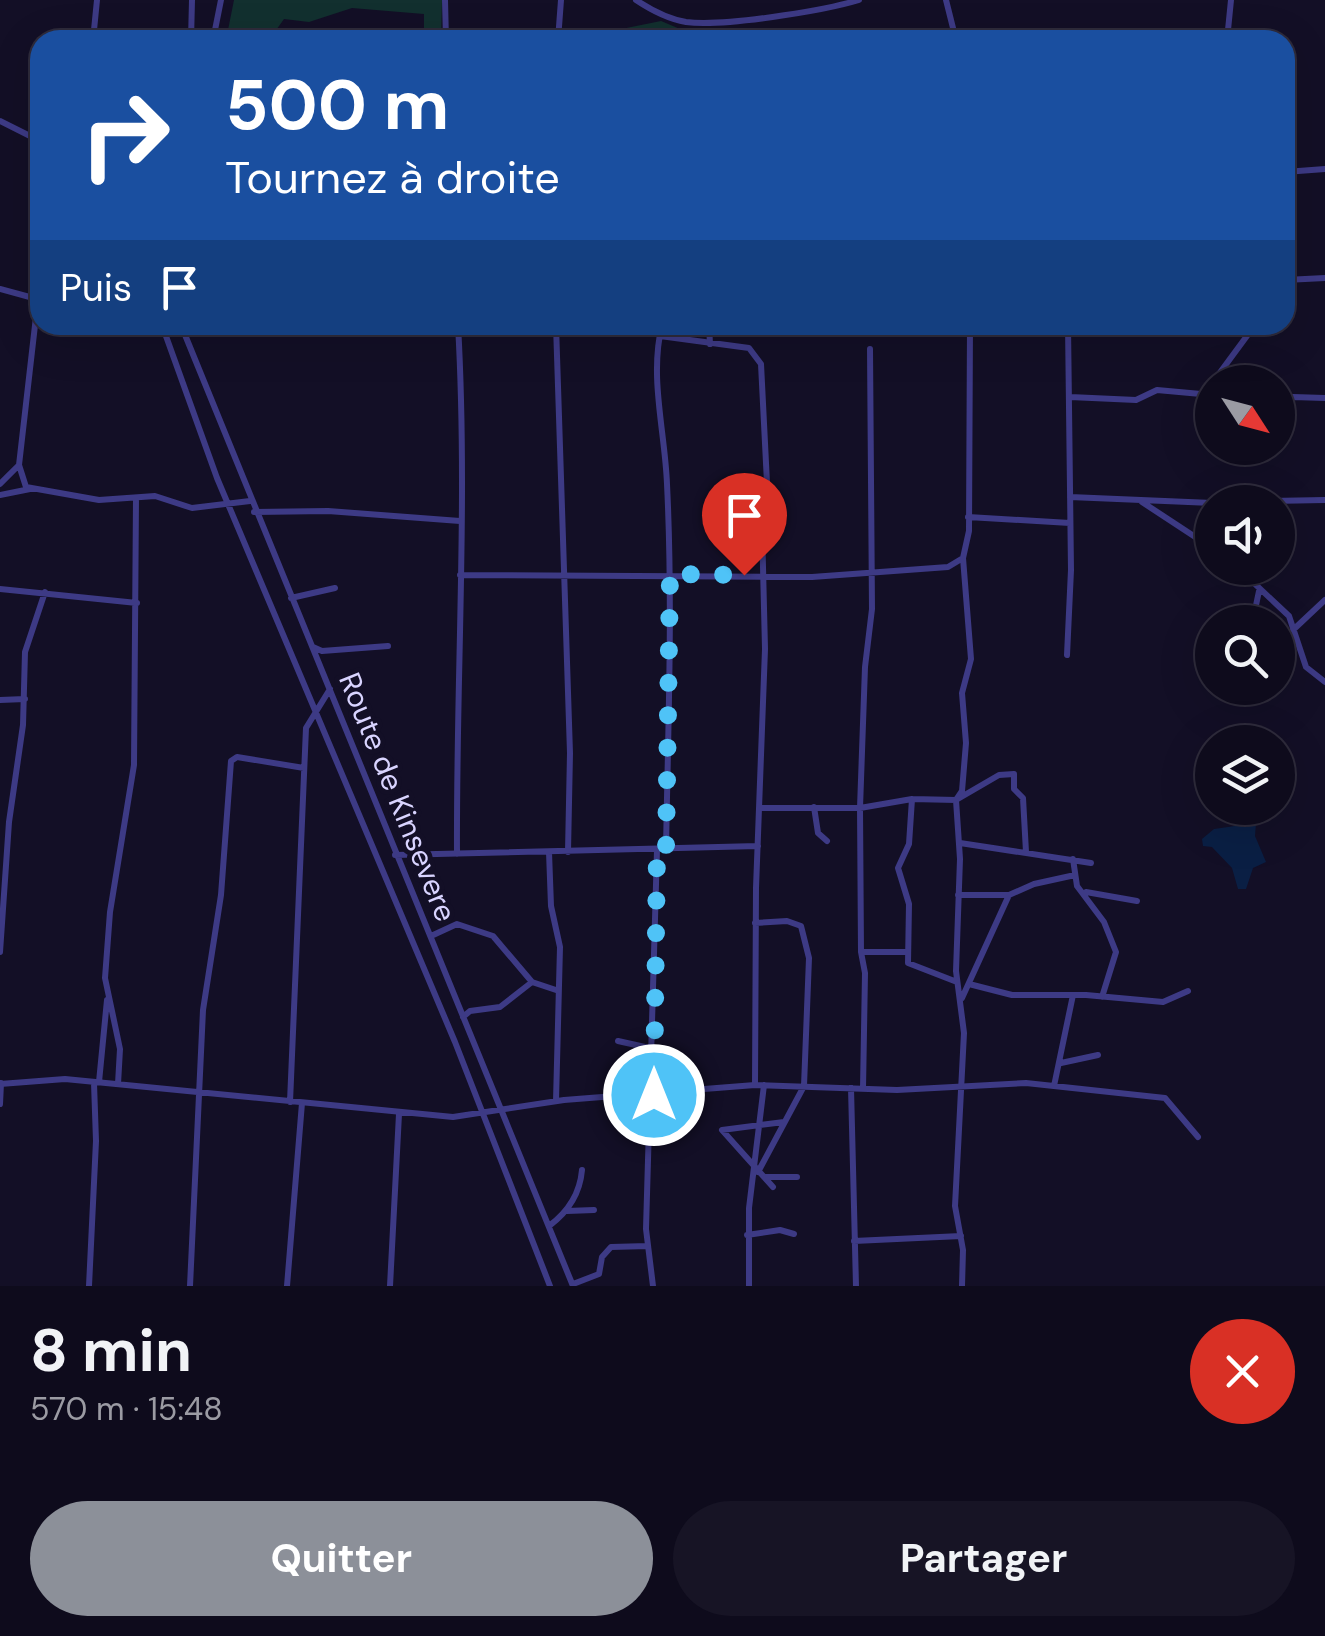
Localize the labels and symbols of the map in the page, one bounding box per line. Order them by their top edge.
north arrow [1195,365,1295,465]
pin [702,473,787,576]
street label: Route de Kinsevere [330,667,466,927]
position arrow [602,1043,706,1147]

